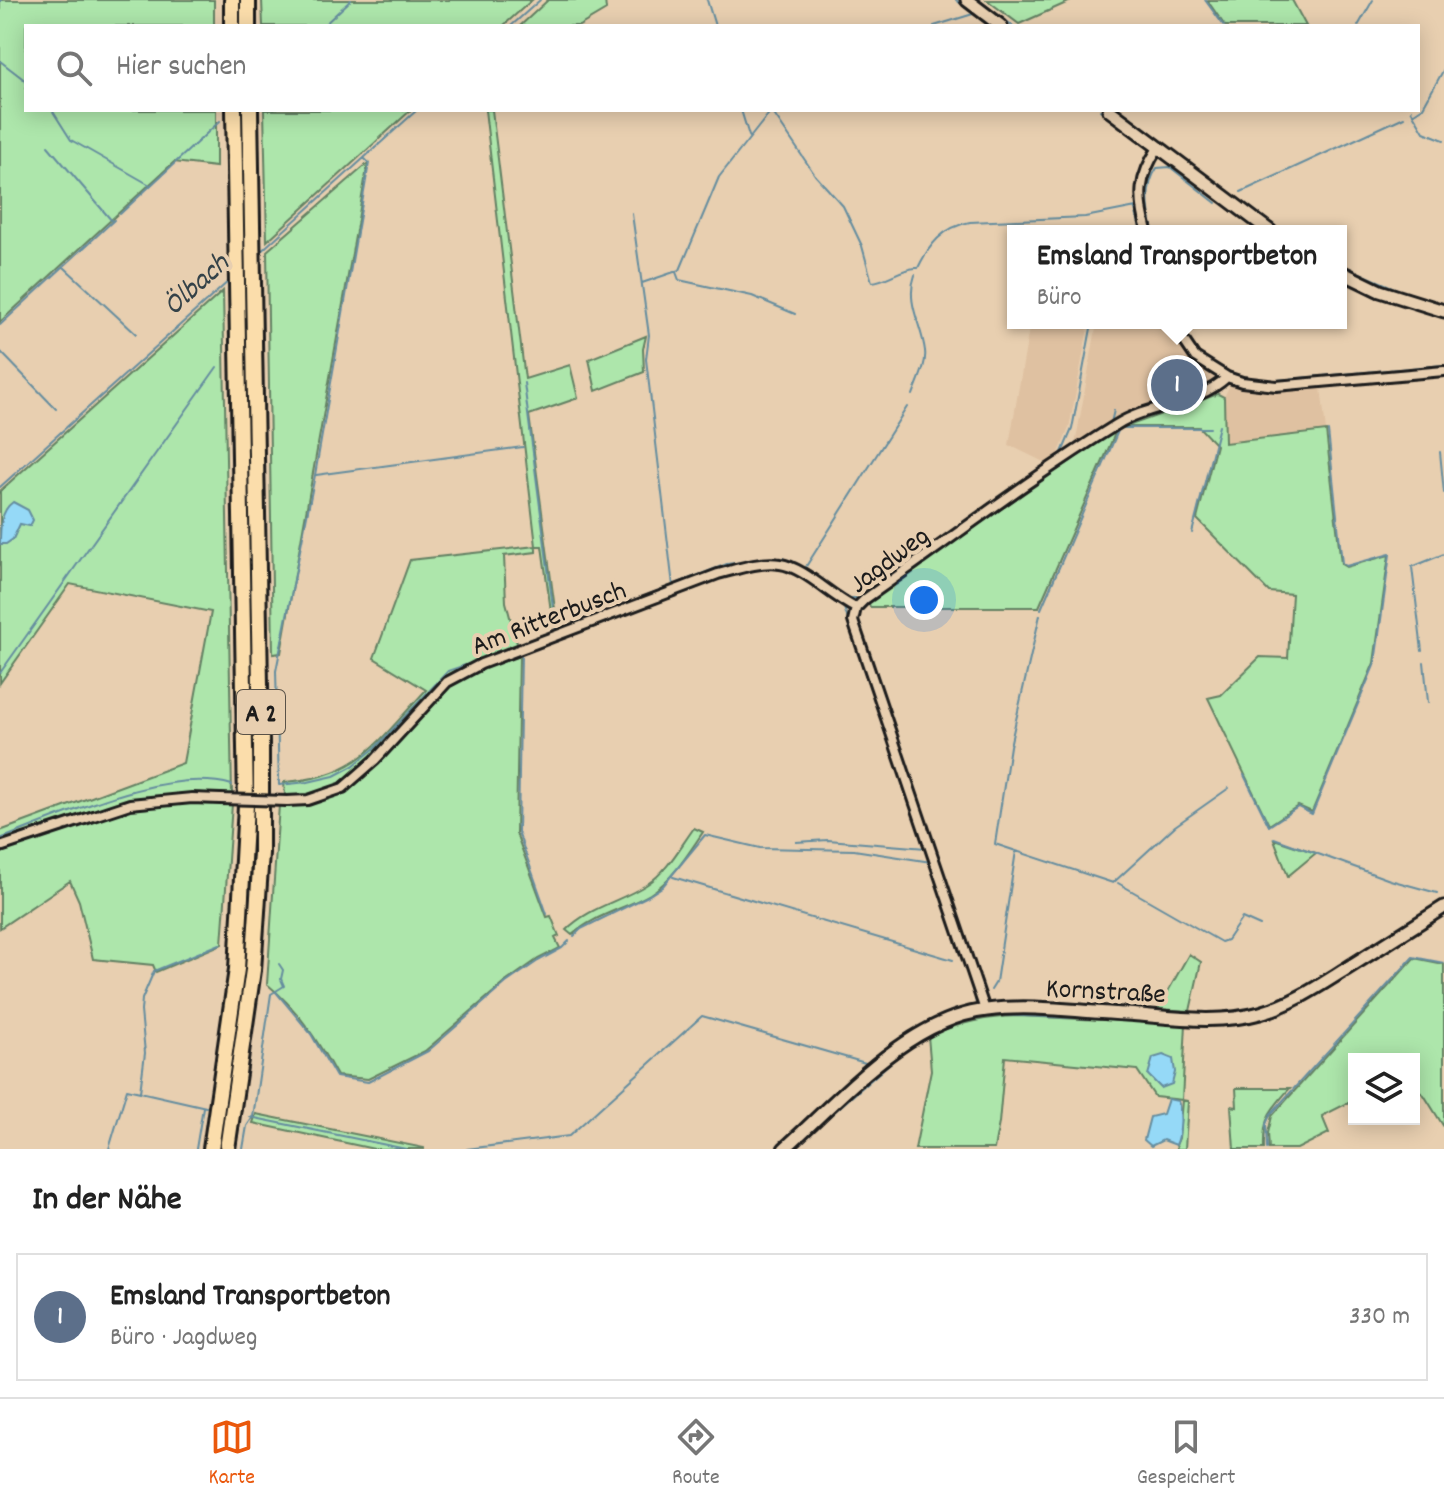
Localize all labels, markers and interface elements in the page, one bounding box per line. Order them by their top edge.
search box [24,24,1420,112]
icon: search [52,46,96,90]
text: Hier suchen [116,47,246,90]
popup [1007,225,1347,329]
text: Emsland Transportbeton [1037,237,1317,280]
water label: Ölbach [155,244,242,328]
text: Büro [1037,280,1082,317]
pin: 1 [1151,355,1203,415]
street label: Jagdweg [842,519,940,605]
street label: Am Ritterbusch [466,573,633,669]
your location [904,580,944,620]
road number: A 2 [237,690,285,734]
street label: Kornstraße [1045,971,1167,1017]
map controls [1348,1053,1420,1125]
button: layers [1348,1053,1420,1125]
text: In der Nähe [32,1177,182,1226]
text: Emsland Transportbeton [110,1277,390,1320]
text: 1 [57,1299,63,1336]
text: 330 m [1349,1299,1410,1336]
text: Büro · Jagdweg [110,1320,257,1357]
tab: Karte [208,1415,255,1494]
tab: Route [672,1415,720,1494]
tab: Gespeichert [1137,1415,1235,1494]

